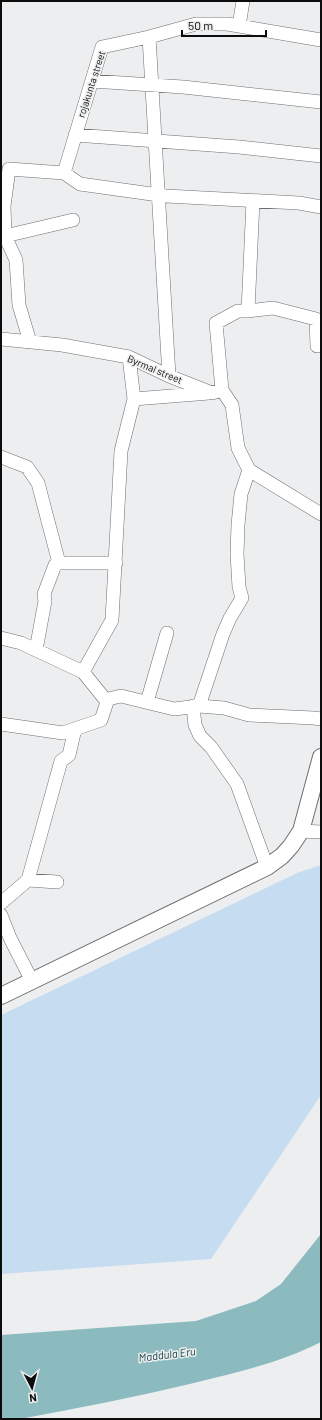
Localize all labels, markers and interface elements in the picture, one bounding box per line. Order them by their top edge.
scale bar [182,12,266,38]
text: 50 m [188,18,213,32]
street label: rojakunta street [75,49,108,119]
street label: Byrmal street [126,352,185,386]
water label: Maddula Eru [138,1344,196,1364]
north arrow [12,1368,52,1408]
text: N [29,1392,37,1405]

